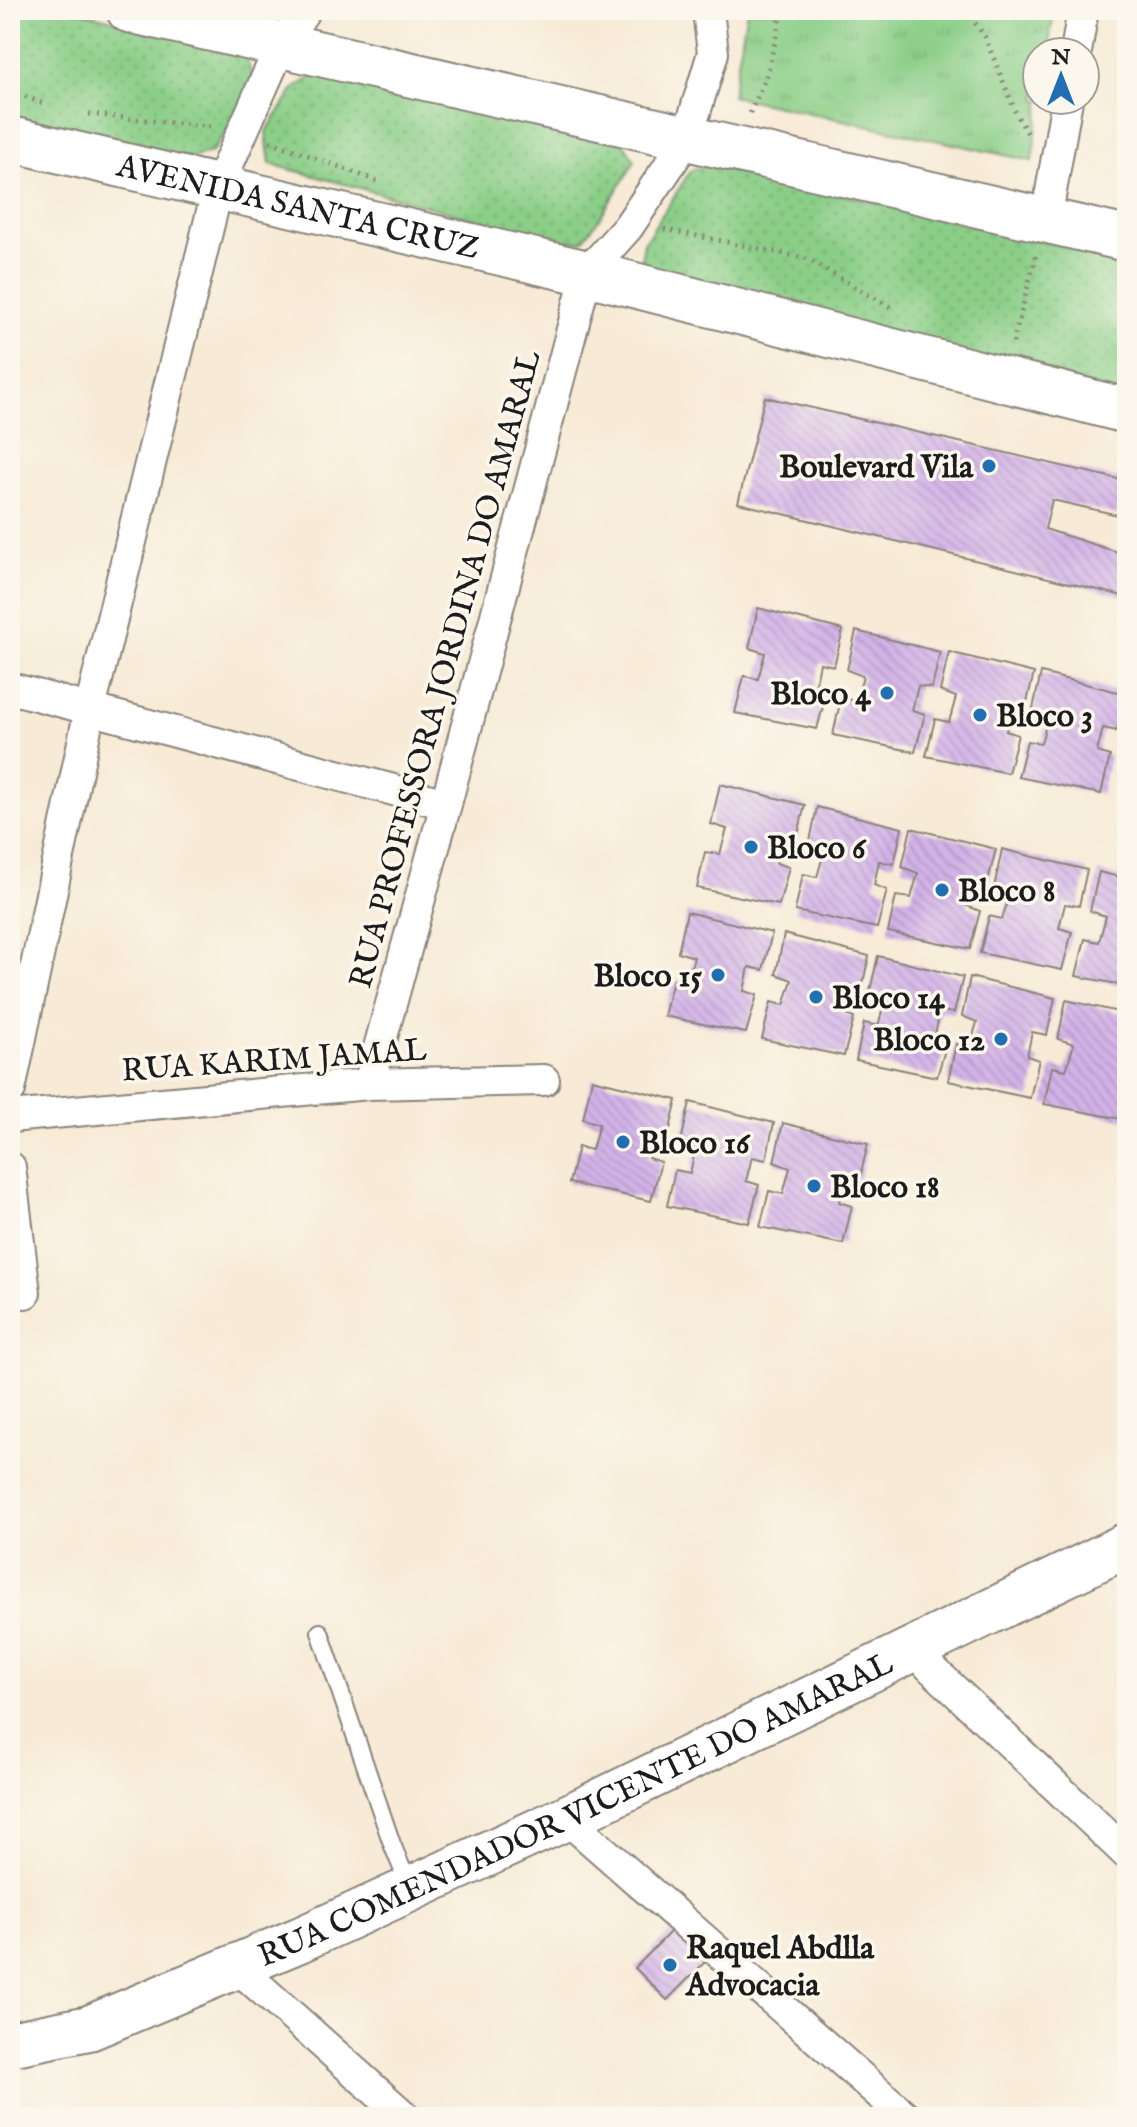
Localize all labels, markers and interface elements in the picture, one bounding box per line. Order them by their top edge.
north arrow [1021,36,1101,116]
text: N [1050,44,1071,72]
street label: AVENIDA SANTA CRUZ [112,146,483,270]
street label: RUA PROFESSORA JORDINA DO AMARAL [341,346,552,993]
place label: Boulevard Vila [779,448,974,489]
marker: Boulevard Vila [980,457,998,475]
place label: Bloco 4 [770,675,871,716]
marker: Bloco 4 [878,684,896,702]
place label: Bloco 3 [996,697,1093,738]
marker: Bloco 3 [971,706,989,724]
place label: Bloco 6 [767,829,867,870]
marker: Bloco 6 [742,838,760,856]
place label: Bloco 8 [958,872,1056,913]
marker: Bloco 8 [933,881,951,899]
place label: Bloco 15 [594,957,702,998]
marker: Bloco 15 [709,966,727,984]
place label: Bloco 14 [832,979,945,1020]
marker: Bloco 14 [807,988,825,1006]
place label: Bloco 12 [873,1021,985,1062]
street label: RUA KARIM JAMAL [120,1030,428,1093]
marker: Bloco 12 [992,1030,1010,1048]
place label: Bloco 16 [639,1124,751,1165]
marker: Bloco 16 [614,1133,632,1151]
place label: Bloco 18 [830,1168,939,1209]
marker: Bloco 18 [805,1177,823,1195]
street label: RUA COMENDADOR VICENTE DO AMARAL [253,1644,901,1978]
place label: Raquel Abdlla Advocacia [684,1929,875,2007]
marker: Raquel Abdlla Advocacia [661,1956,679,1974]

